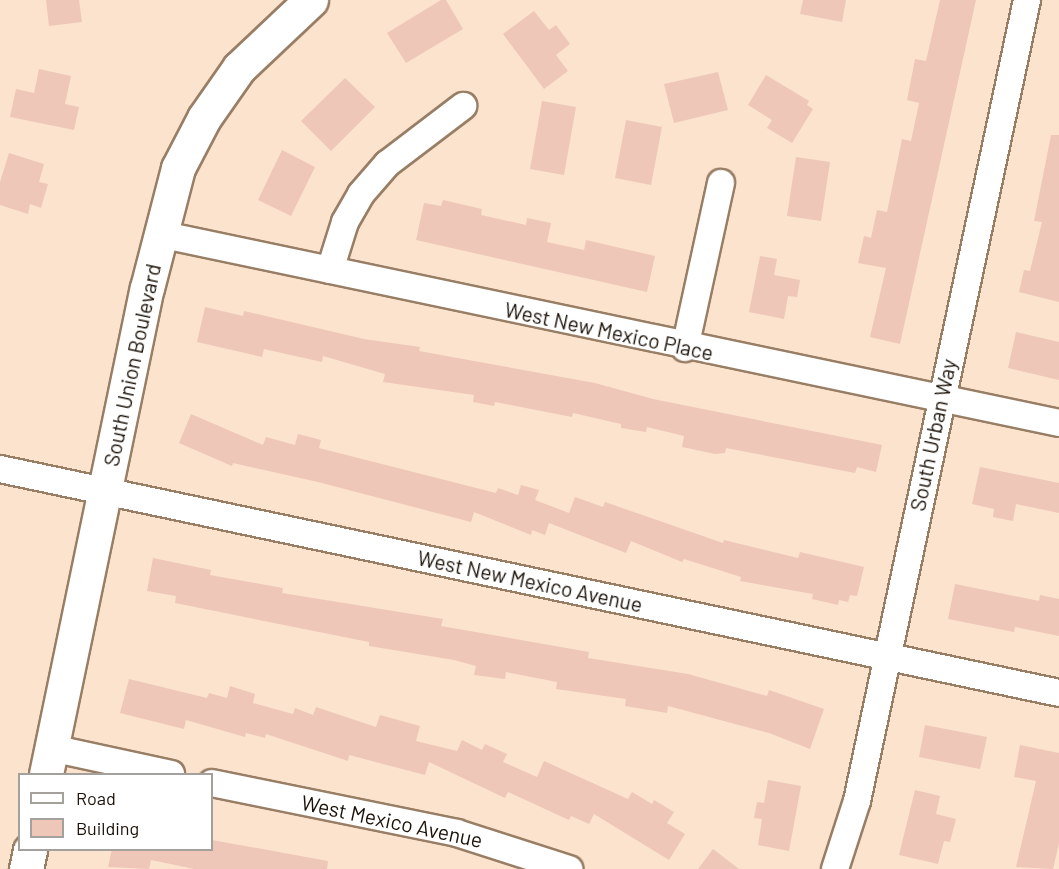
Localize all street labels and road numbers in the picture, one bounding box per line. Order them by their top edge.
street label: South Union Boulevard [98,261,166,469]
street label: West New Mexico Place [502,297,716,365]
street label: South Urban Way [905,357,961,513]
street label: West New Mexico Avenue [415,545,645,617]
street label: West Mexico Avenue [299,789,485,853]

